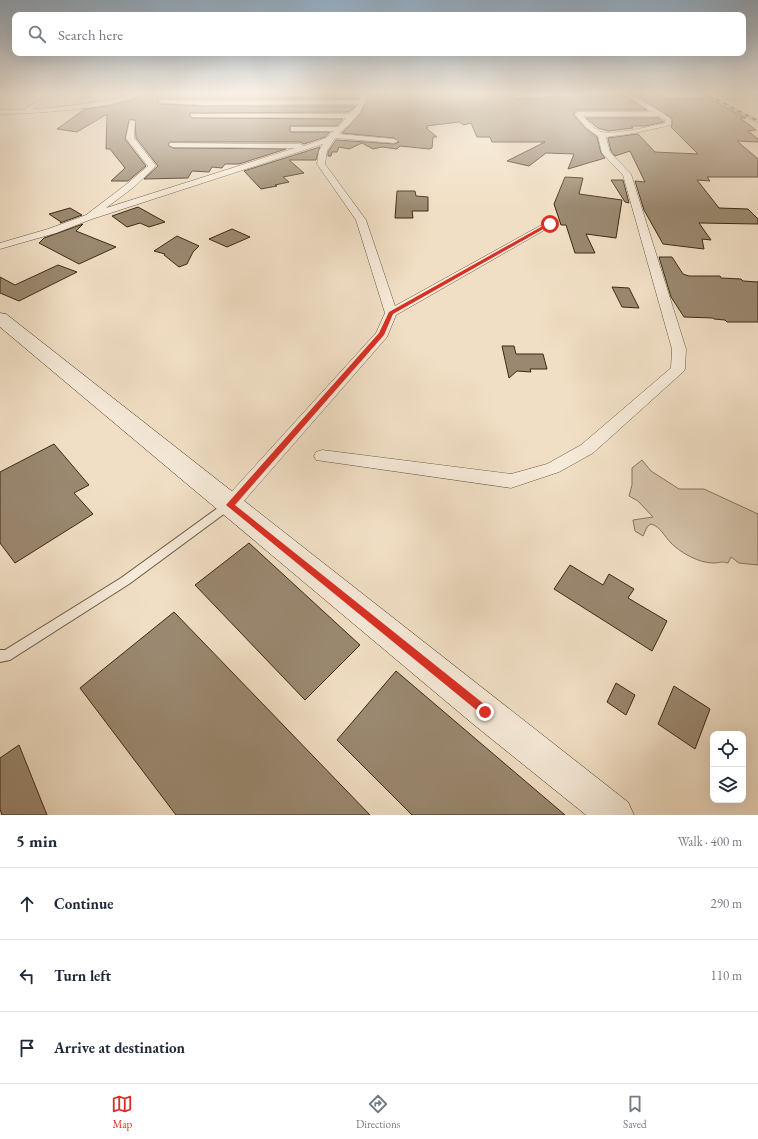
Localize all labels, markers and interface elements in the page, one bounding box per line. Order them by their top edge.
search box [12,12,746,56]
icon: search [26,23,48,45]
text: Search here [58,25,123,44]
route start [541,215,559,233]
route end [476,703,494,721]
map controls [710,731,746,803]
button: locate [710,731,746,767]
button: layers [710,767,746,803]
text: 5 min [16,830,57,852]
text: Walk · 400 m [678,833,742,850]
icon: ahead [16,893,38,915]
text: Continue [54,894,114,913]
text: 290 m [711,895,742,912]
icon: left [16,965,38,987]
text: Turn left [54,966,111,985]
text: 110 m [711,967,742,984]
icon: arrive [16,1037,38,1059]
text: Arrive at destination [54,1038,185,1057]
tab: Map [111,1093,133,1131]
tab: Directions [356,1093,400,1131]
tab: Saved [623,1093,647,1131]

